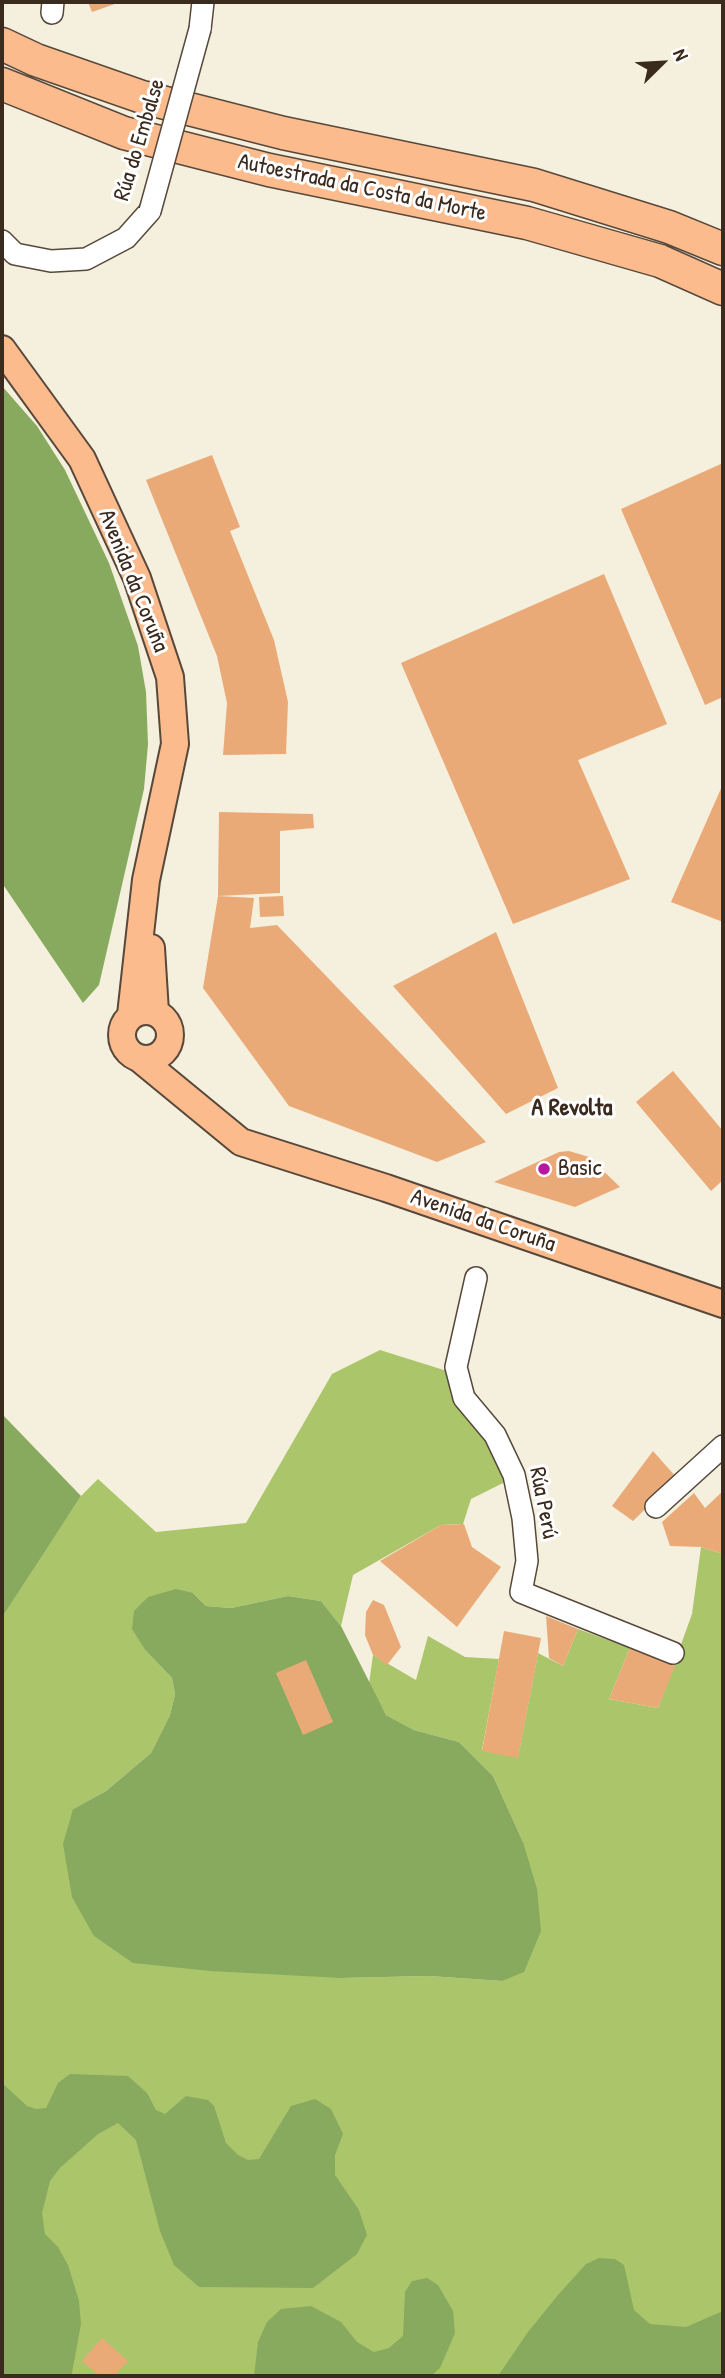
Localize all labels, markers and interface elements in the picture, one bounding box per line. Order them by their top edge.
north arrow [627,28,697,98]
text: N [667,45,695,64]
street label: Rúa do Embalse [108,76,172,204]
street label: Autoestrada da Costa da Morte [235,148,489,228]
street label: Avenida da Coruña [92,506,174,656]
district label: A Revolta [532,1095,612,1123]
place label: Basic [558,1155,602,1183]
marker: Basic [536,1161,552,1177]
street label: Avenida da Coruña [407,1183,559,1259]
street label: Rúa Perú [523,1465,563,1541]

